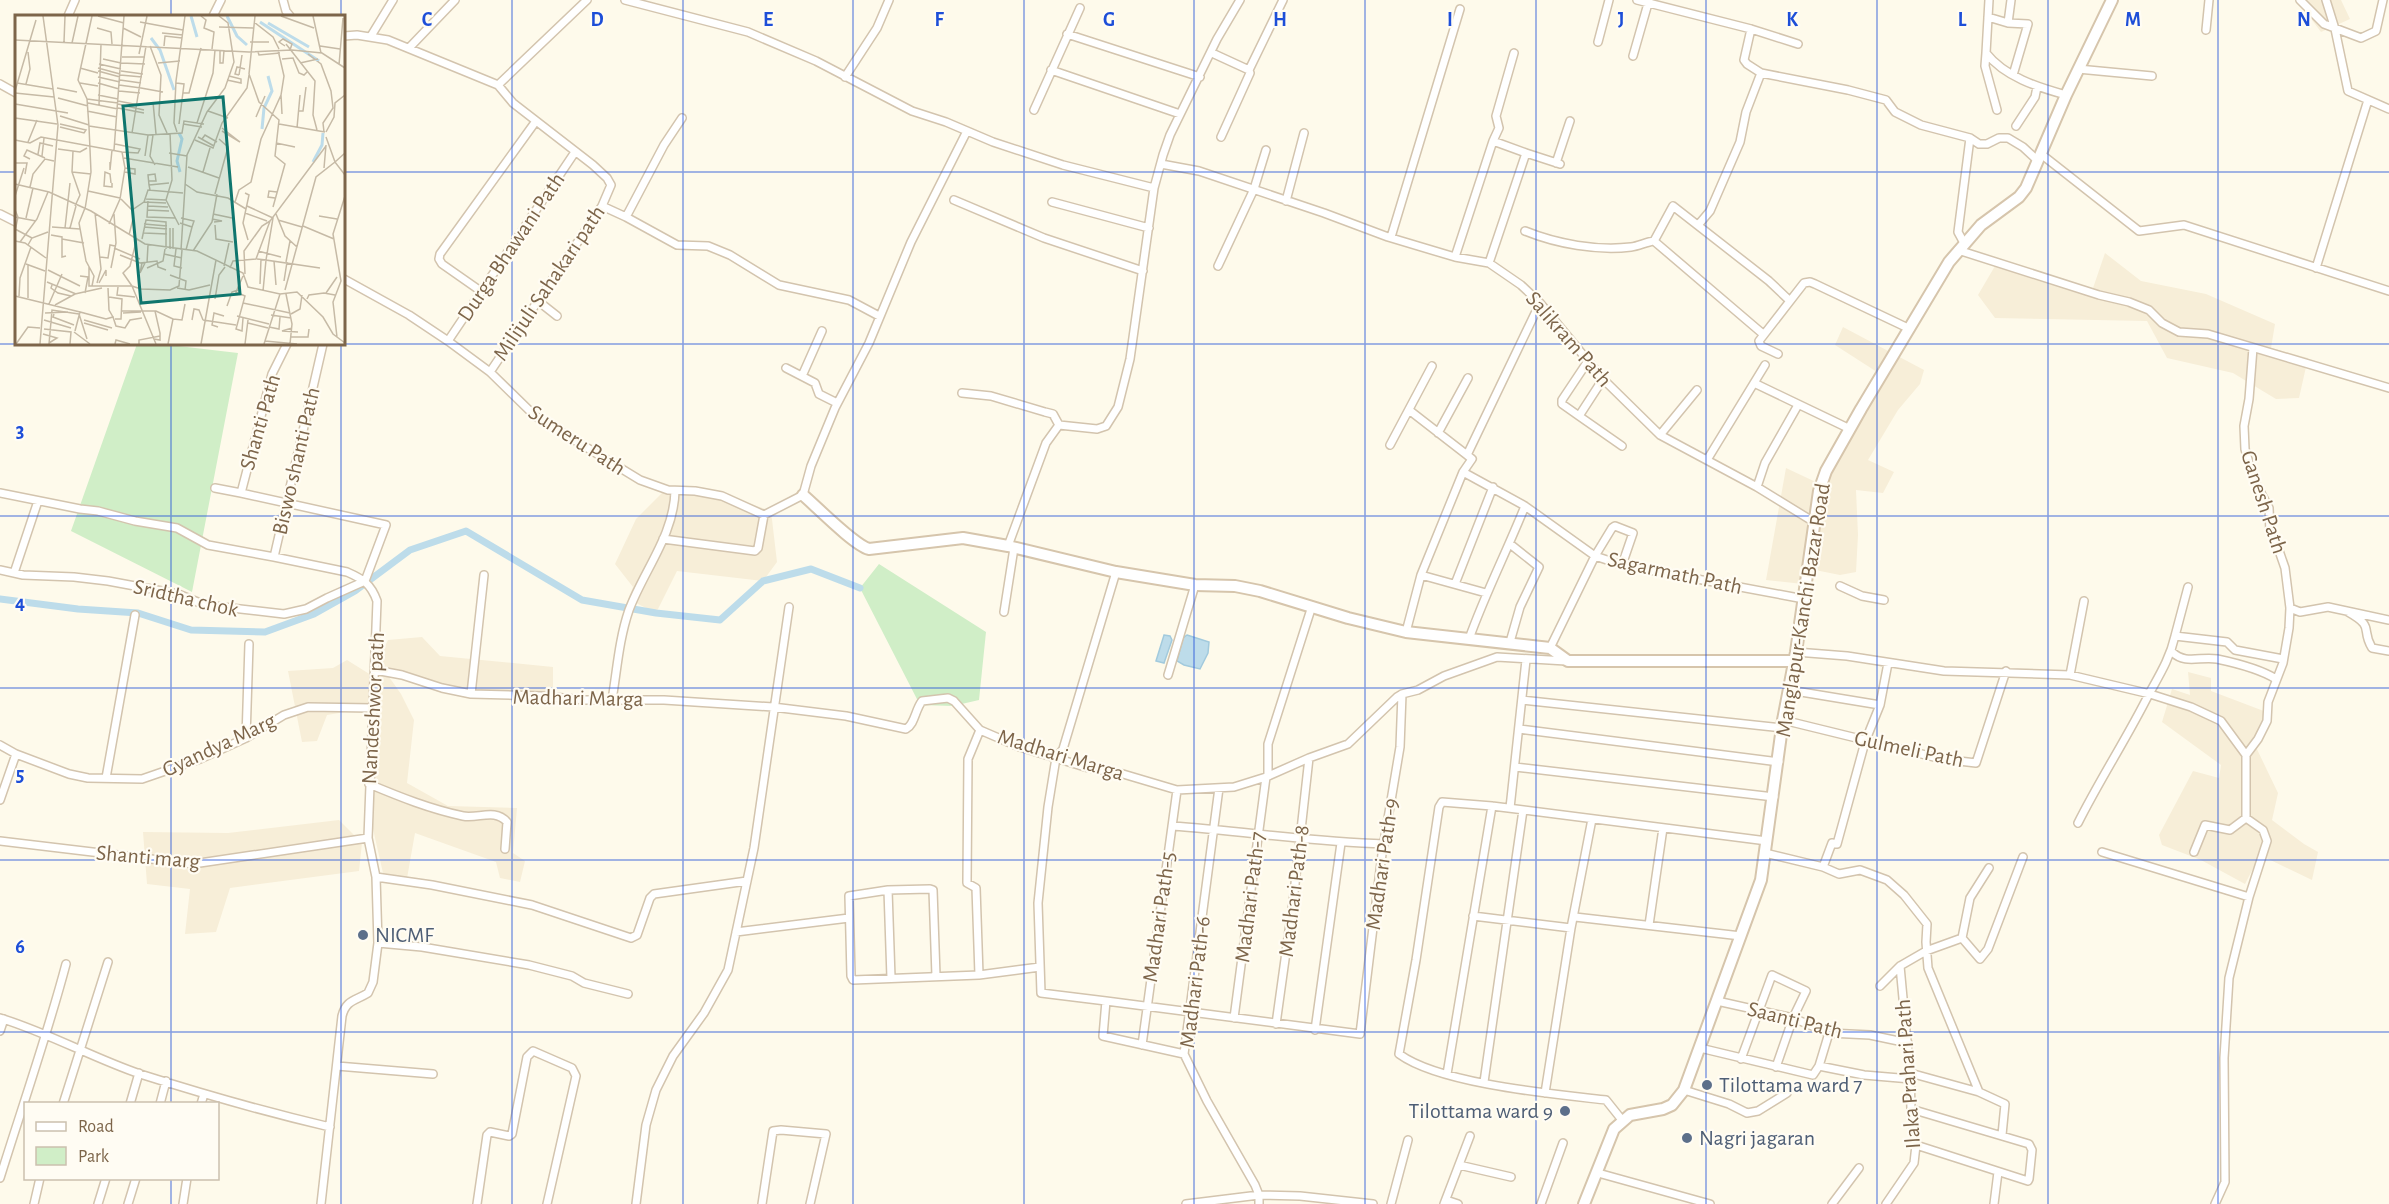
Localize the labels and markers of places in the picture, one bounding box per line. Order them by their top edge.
place label: NICMF [375,924,434,946]
marker: NICMF [356,928,370,942]
place label: Tilottama ward 7 [1719,1074,1862,1096]
marker: Tilottama ward 7 [1700,1078,1714,1092]
place label: Tilottama ward 9 [1408,1100,1553,1122]
marker: Tilottama ward 9 [1558,1104,1572,1118]
place label: Nagri jagaran [1699,1127,1815,1149]
marker: Nagri jagaran [1680,1131,1694,1145]

